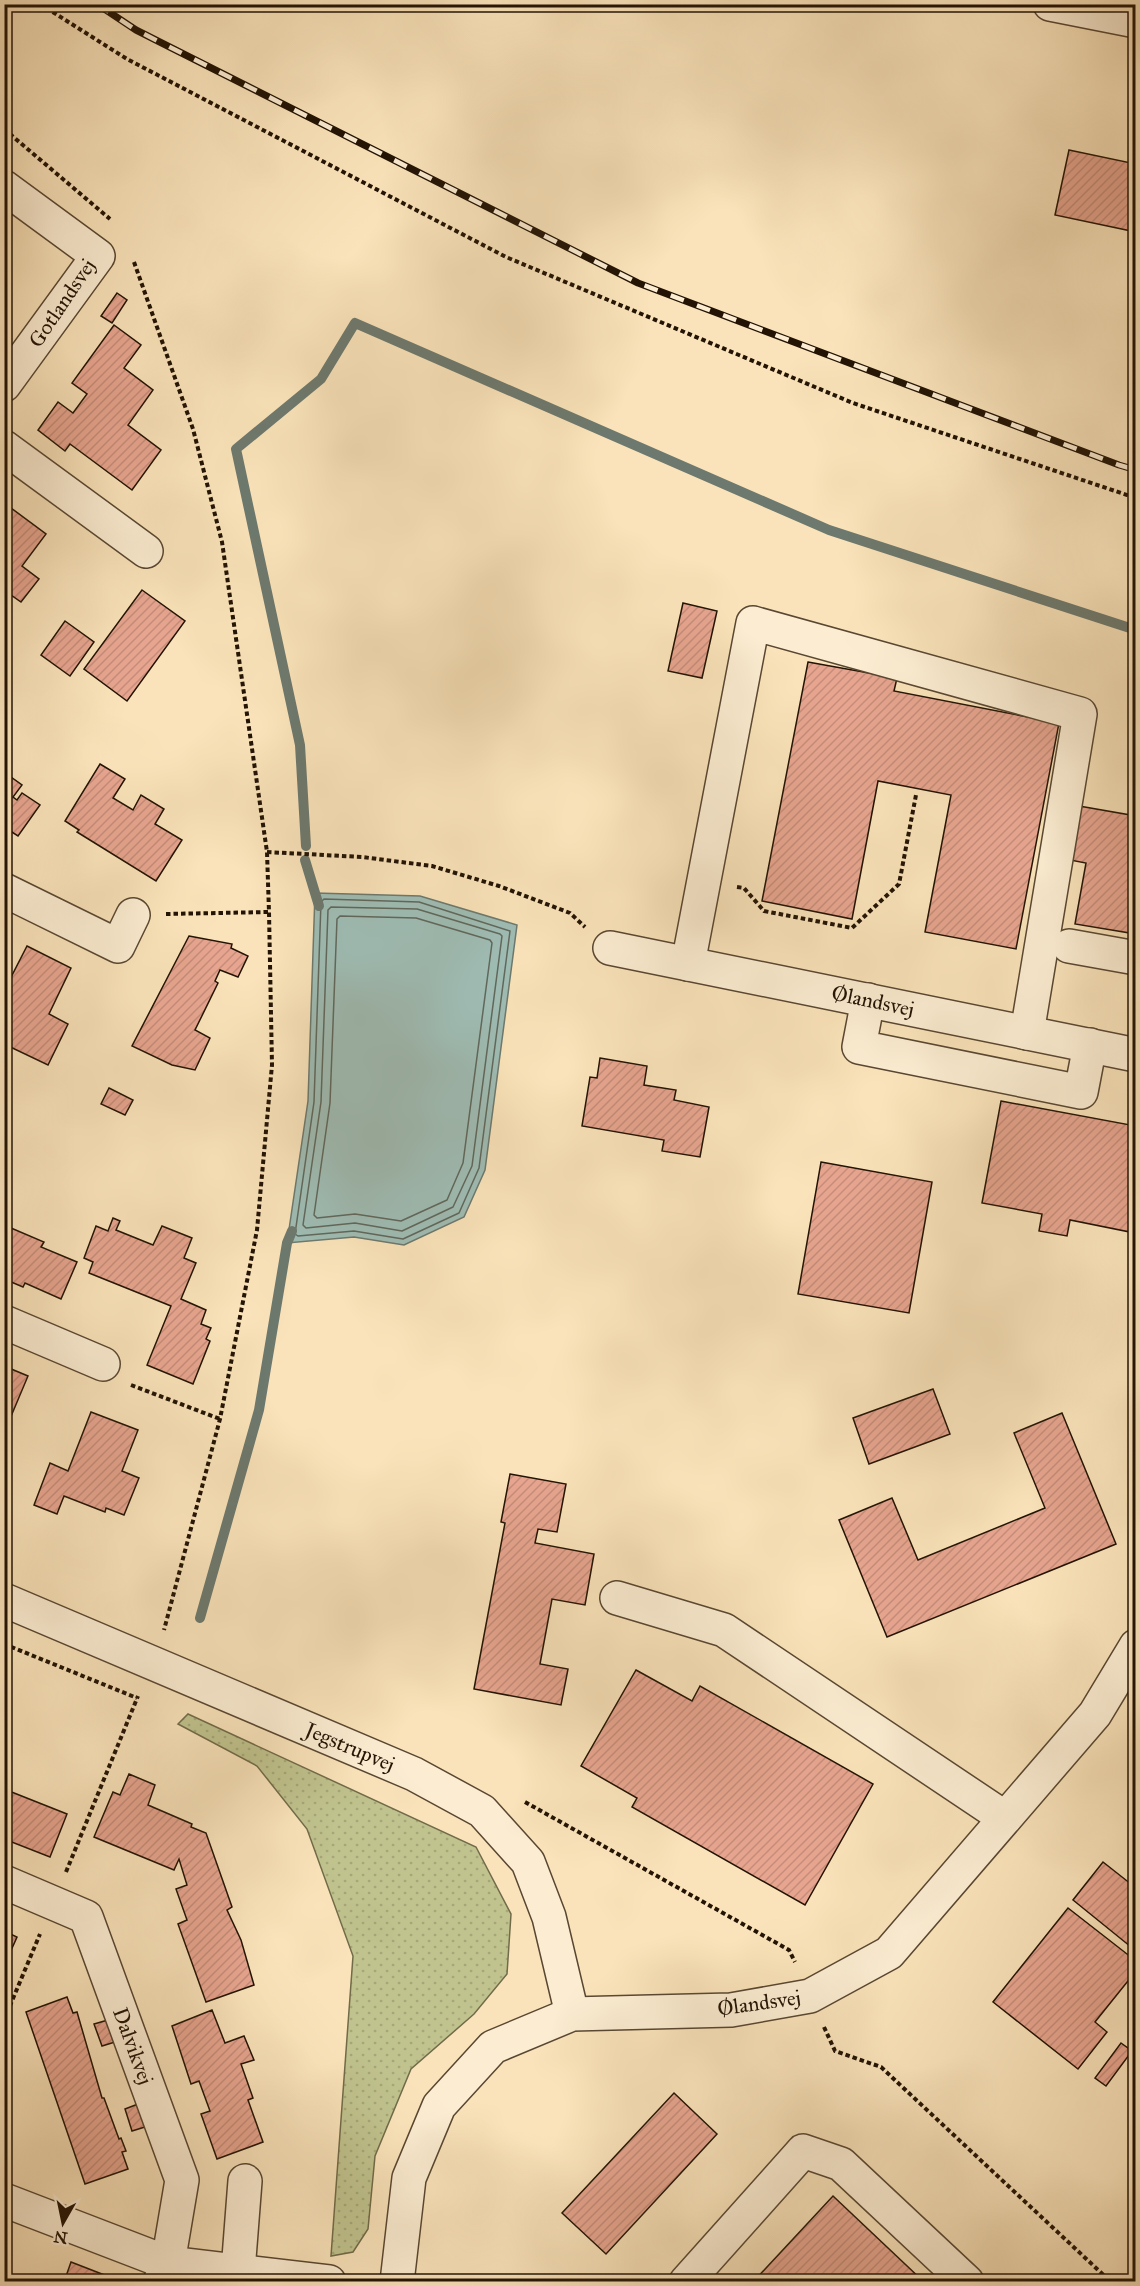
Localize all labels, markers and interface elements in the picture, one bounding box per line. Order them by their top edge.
street label: Gotlandsvej [23,254,101,352]
street label: Ølandsvej [829,980,917,1022]
street label: Jegstrupvej [299,1716,399,1778]
street label: Ølandsvej [716,1984,802,2022]
street label: Dalvikvej [107,2004,159,2088]
north arrow [33,2193,93,2253]
text: N [52,2227,69,2248]

